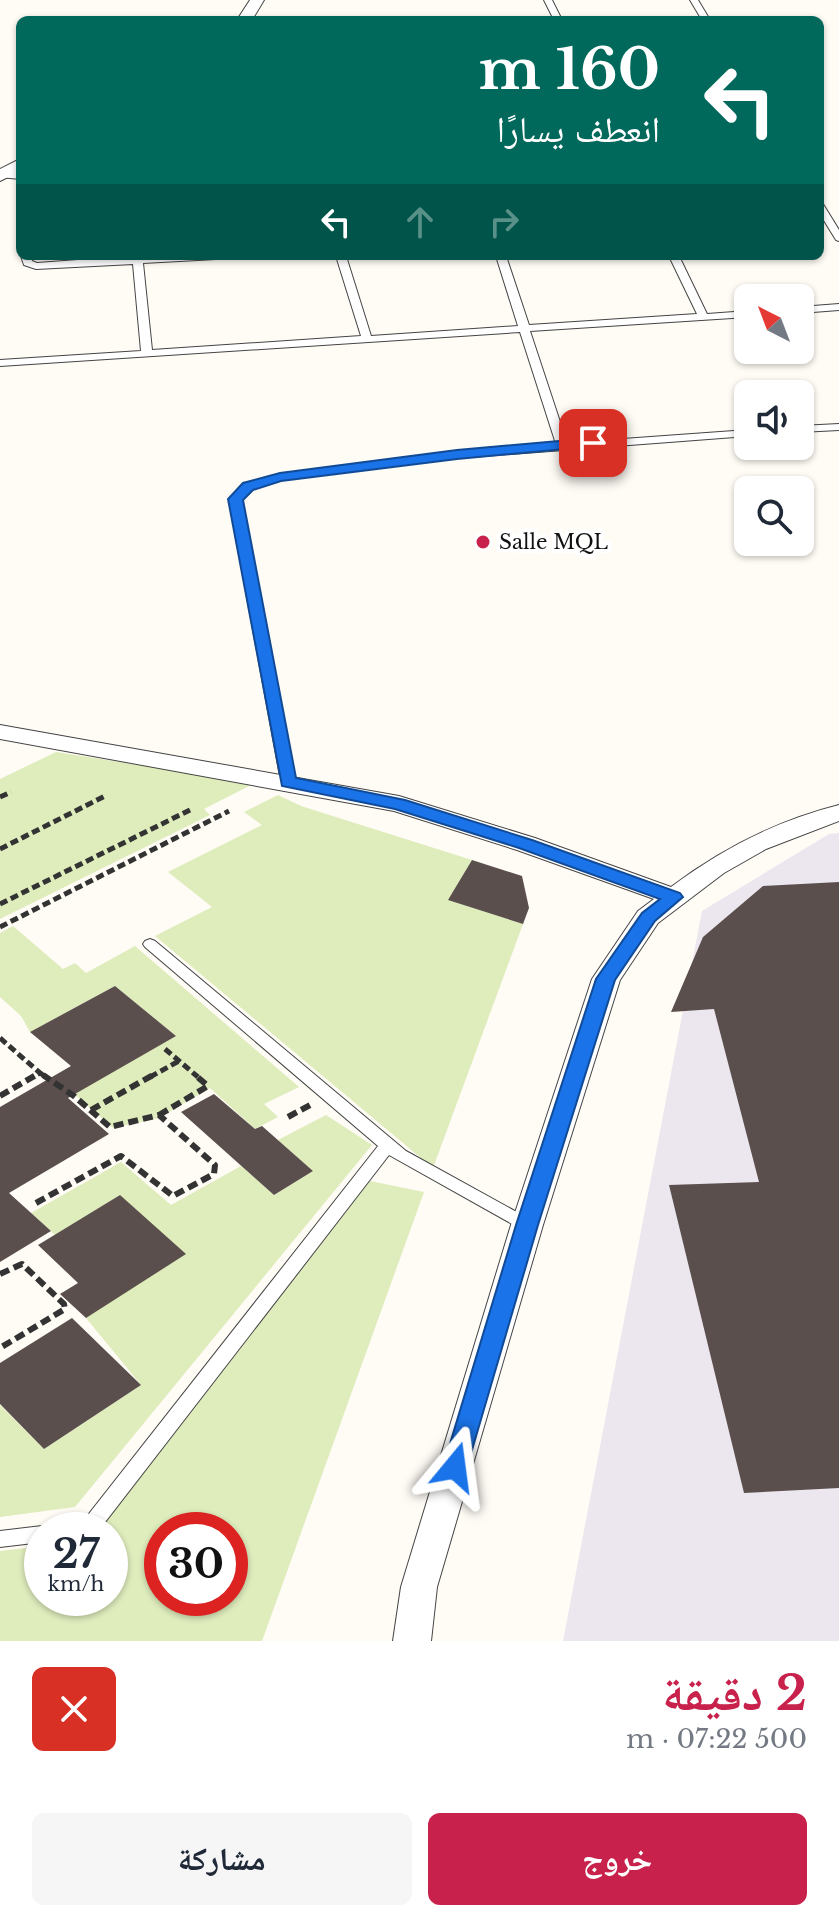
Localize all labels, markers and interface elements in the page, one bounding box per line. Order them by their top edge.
text: 160 m [479,35,660,104]
icon: left [688,48,792,152]
text: انعطف يسارًا [496,107,660,152]
icon: left [314,200,358,244]
icon: ahead [398,200,442,244]
icon: right [482,200,526,244]
north arrow [734,284,814,364]
map controls [734,284,814,556]
button: sound [734,380,814,460]
pin [559,409,627,477]
icon: arrive [571,421,615,465]
button: search [734,476,814,556]
place label: Salle MQL [499,530,608,554]
marker: Salle MQL [474,533,492,551]
position arrow [413,1425,497,1509]
speed limit sign: 30 [144,1512,248,1616]
text: 27 [53,1529,99,1579]
text: km/h [48,1572,104,1596]
text: 2 دقيقة [662,1663,807,1723]
button: close [32,1667,116,1751]
text: 500 m · 07:22 [626,1723,807,1755]
button: مشاركة [32,1813,412,1905]
button: خروج [428,1813,807,1905]

